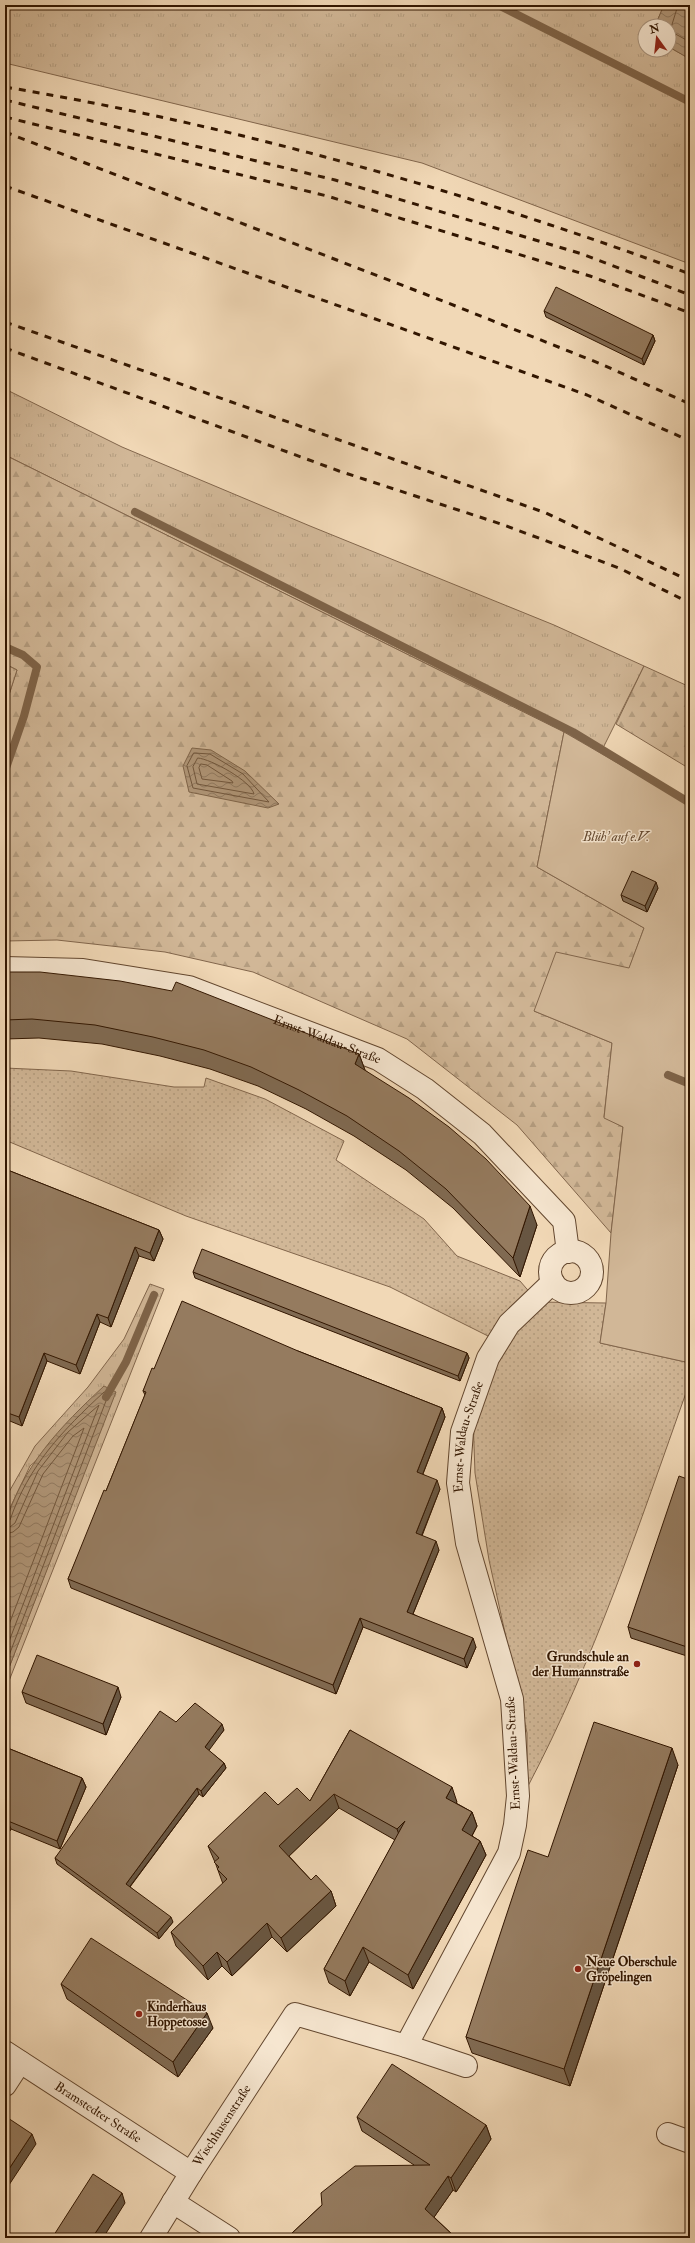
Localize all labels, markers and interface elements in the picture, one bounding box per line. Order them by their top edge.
north arrow [637,18,677,58]
text: N [647,21,662,37]
park label: Blüh' auf e.V. [582,829,650,845]
street label: Ernst-Waldau-Straße [271,1012,384,1068]
street label: Ernst-Waldau-Straße [450,1379,487,1494]
place label: Grundschule an der Humannstraße [532,1649,630,1680]
marker: Grundschule an der Humannstraße [632,1659,642,1669]
street label: Ernst-Waldau-Straße [502,1695,524,1810]
place label: Neue Oberschule Gröpelingen [585,1954,677,1986]
marker: Neue Oberschule Gröpelingen [573,1964,583,1974]
place label: Kinderhaus Hoppetosse [147,1999,208,2031]
marker: Kinderhaus Hoppetosse [134,2009,144,2019]
street label: Bramstedter Straße [52,2078,145,2147]
street label: Wischhusenstraße [189,2081,255,2170]

